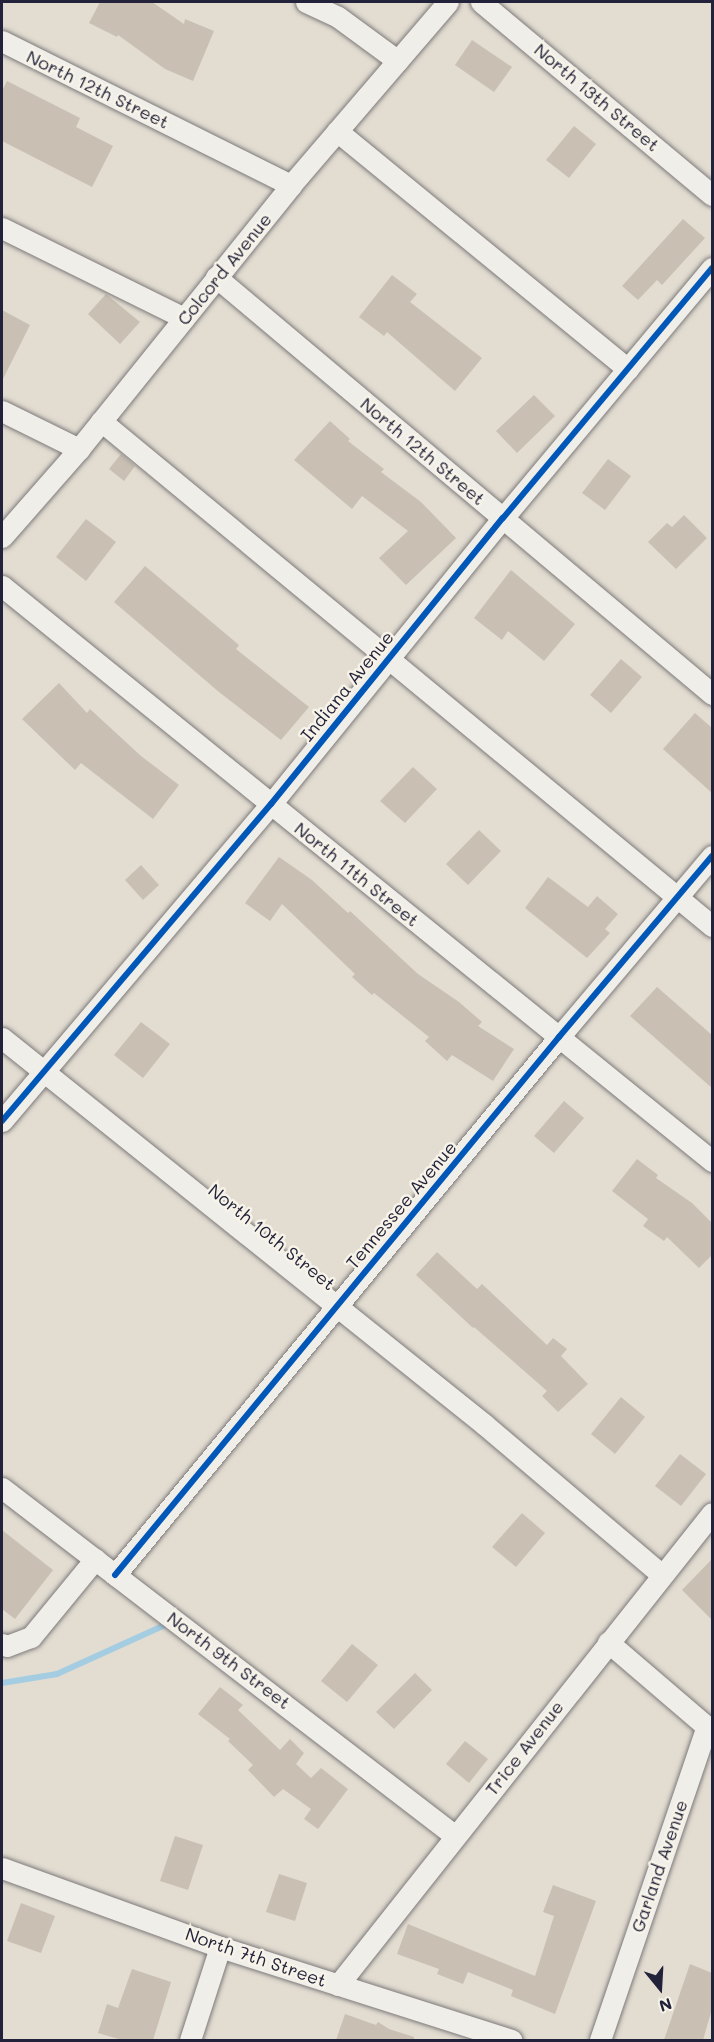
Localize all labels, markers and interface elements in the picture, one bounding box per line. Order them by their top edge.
street label: North 13th Street [530,38,664,156]
street label: North 12th Street [23,45,173,133]
street label: Colcord Avenue [172,209,276,329]
street label: North 12th Street [356,393,490,509]
street label: Indiana Avenue [296,627,398,745]
street label: North 11th Street [290,817,424,931]
street label: Tennessee Avenue [341,1137,461,1273]
street label: North 10th Street [204,1179,340,1295]
street label: North 9th Street [163,1607,295,1713]
street label: Trice Avenue [480,1696,568,1800]
street label: Garland Avenue [626,1797,692,1935]
street label: North 7th Street [183,1923,329,1991]
north arrow [630,1958,690,2018]
text: N [657,1994,675,2017]

